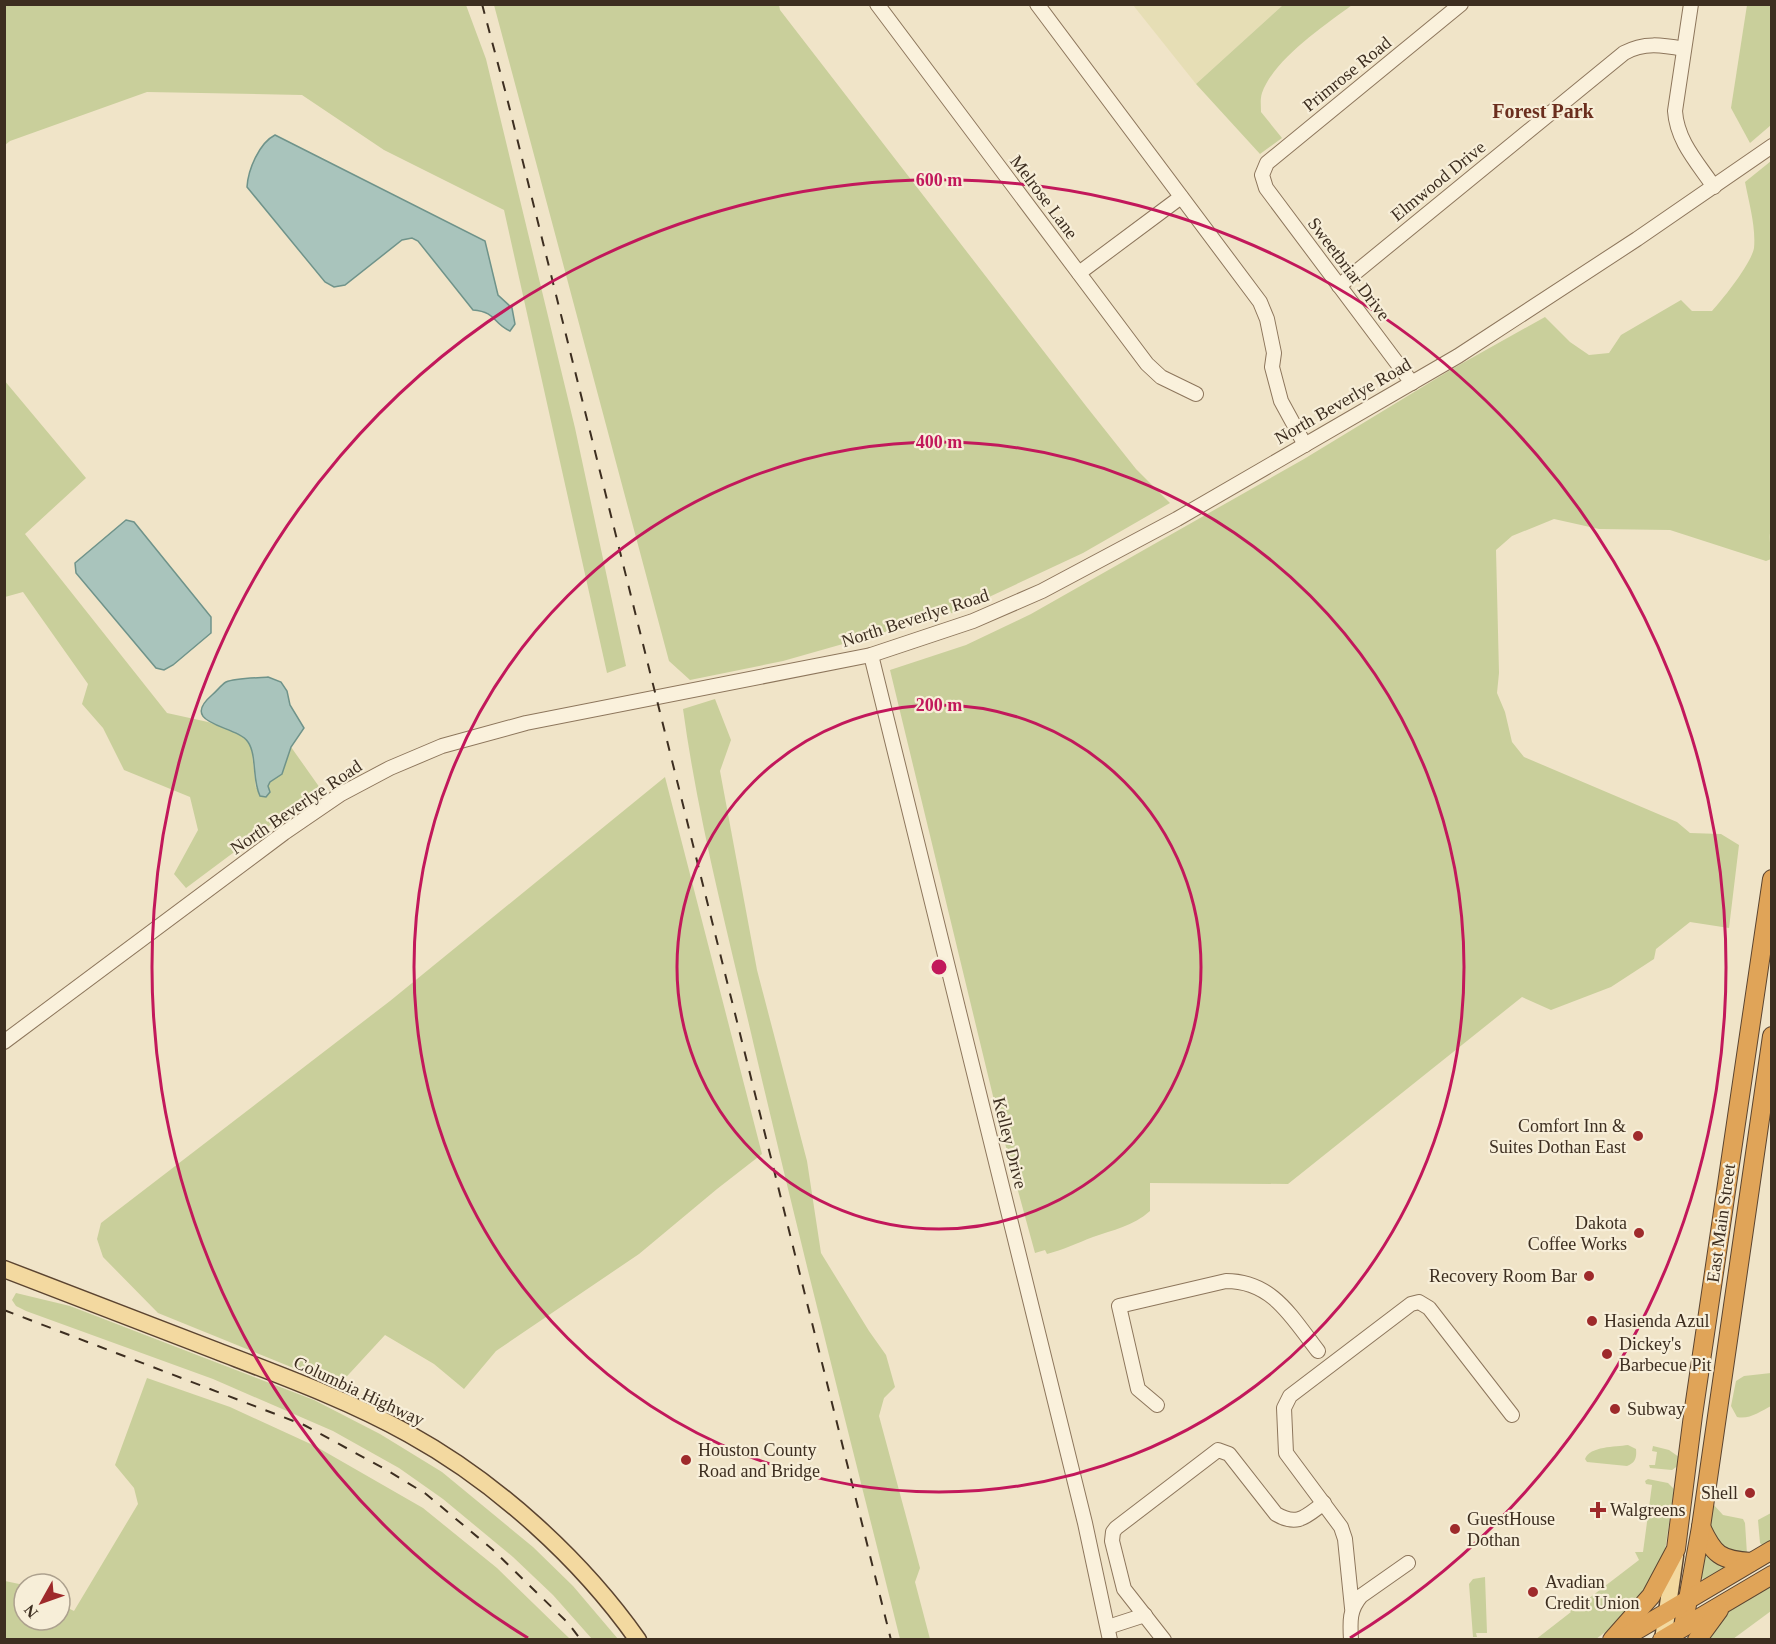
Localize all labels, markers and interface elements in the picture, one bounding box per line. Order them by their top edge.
street label: Primrose Road [1299,32,1395,116]
district label: Forest Park [1492,100,1595,122]
street label: Elmwood Drive [1387,137,1489,225]
street label: Melrose Lane [1006,151,1082,243]
text: 600 m [916,170,962,190]
street label: Sweetbriar Drive [1304,214,1394,324]
street label: North Beverlye Road [1271,354,1415,448]
text: 400 m [916,432,962,452]
street label: North Beverlye Road [839,585,991,651]
text: 200 m [916,695,962,715]
street label: North Beverlye Road [227,756,365,858]
centre of rings [929,957,949,977]
street label: Kelley Drive [989,1095,1031,1191]
place label: Comfort Inn & Suites Dothan East [1489,1116,1626,1157]
marker: Comfort Inn & Suites Dothan East [1631,1129,1645,1143]
street label: East Main Street [1703,1162,1739,1284]
place label: Dakota Coffee Works [1528,1213,1627,1254]
marker: Dakota Coffee Works [1632,1226,1646,1240]
place label: Recovery Room Bar [1429,1266,1577,1286]
marker: Recovery Room Bar [1582,1269,1596,1283]
place label: Hasienda Azul [1604,1311,1709,1331]
marker: Hasienda Azul [1585,1314,1599,1328]
place label: Dickey's Barbecue Pit [1619,1334,1711,1375]
marker: Dickey's Barbecue Pit [1600,1347,1614,1361]
street label: Columbia Highway [291,1352,427,1430]
place label: Subway [1627,1399,1685,1419]
marker: Subway [1608,1402,1622,1416]
place label: Houston County Road and Bridge [698,1440,820,1481]
marker: Houston County Road and Bridge [679,1453,693,1467]
place label: Shell [1701,1483,1738,1503]
marker: Shell [1743,1486,1757,1500]
place label: Walgreens [1610,1500,1686,1520]
marker: Walgreens [1591,1503,1605,1517]
place label: GuestHouse Dothan [1467,1509,1555,1550]
marker: GuestHouse Dothan [1448,1522,1462,1536]
north arrow [12,1572,72,1632]
place label: Avadian Credit Union [1545,1572,1640,1613]
marker: Avadian Credit Union [1526,1585,1540,1599]
text: N [20,1601,41,1621]

